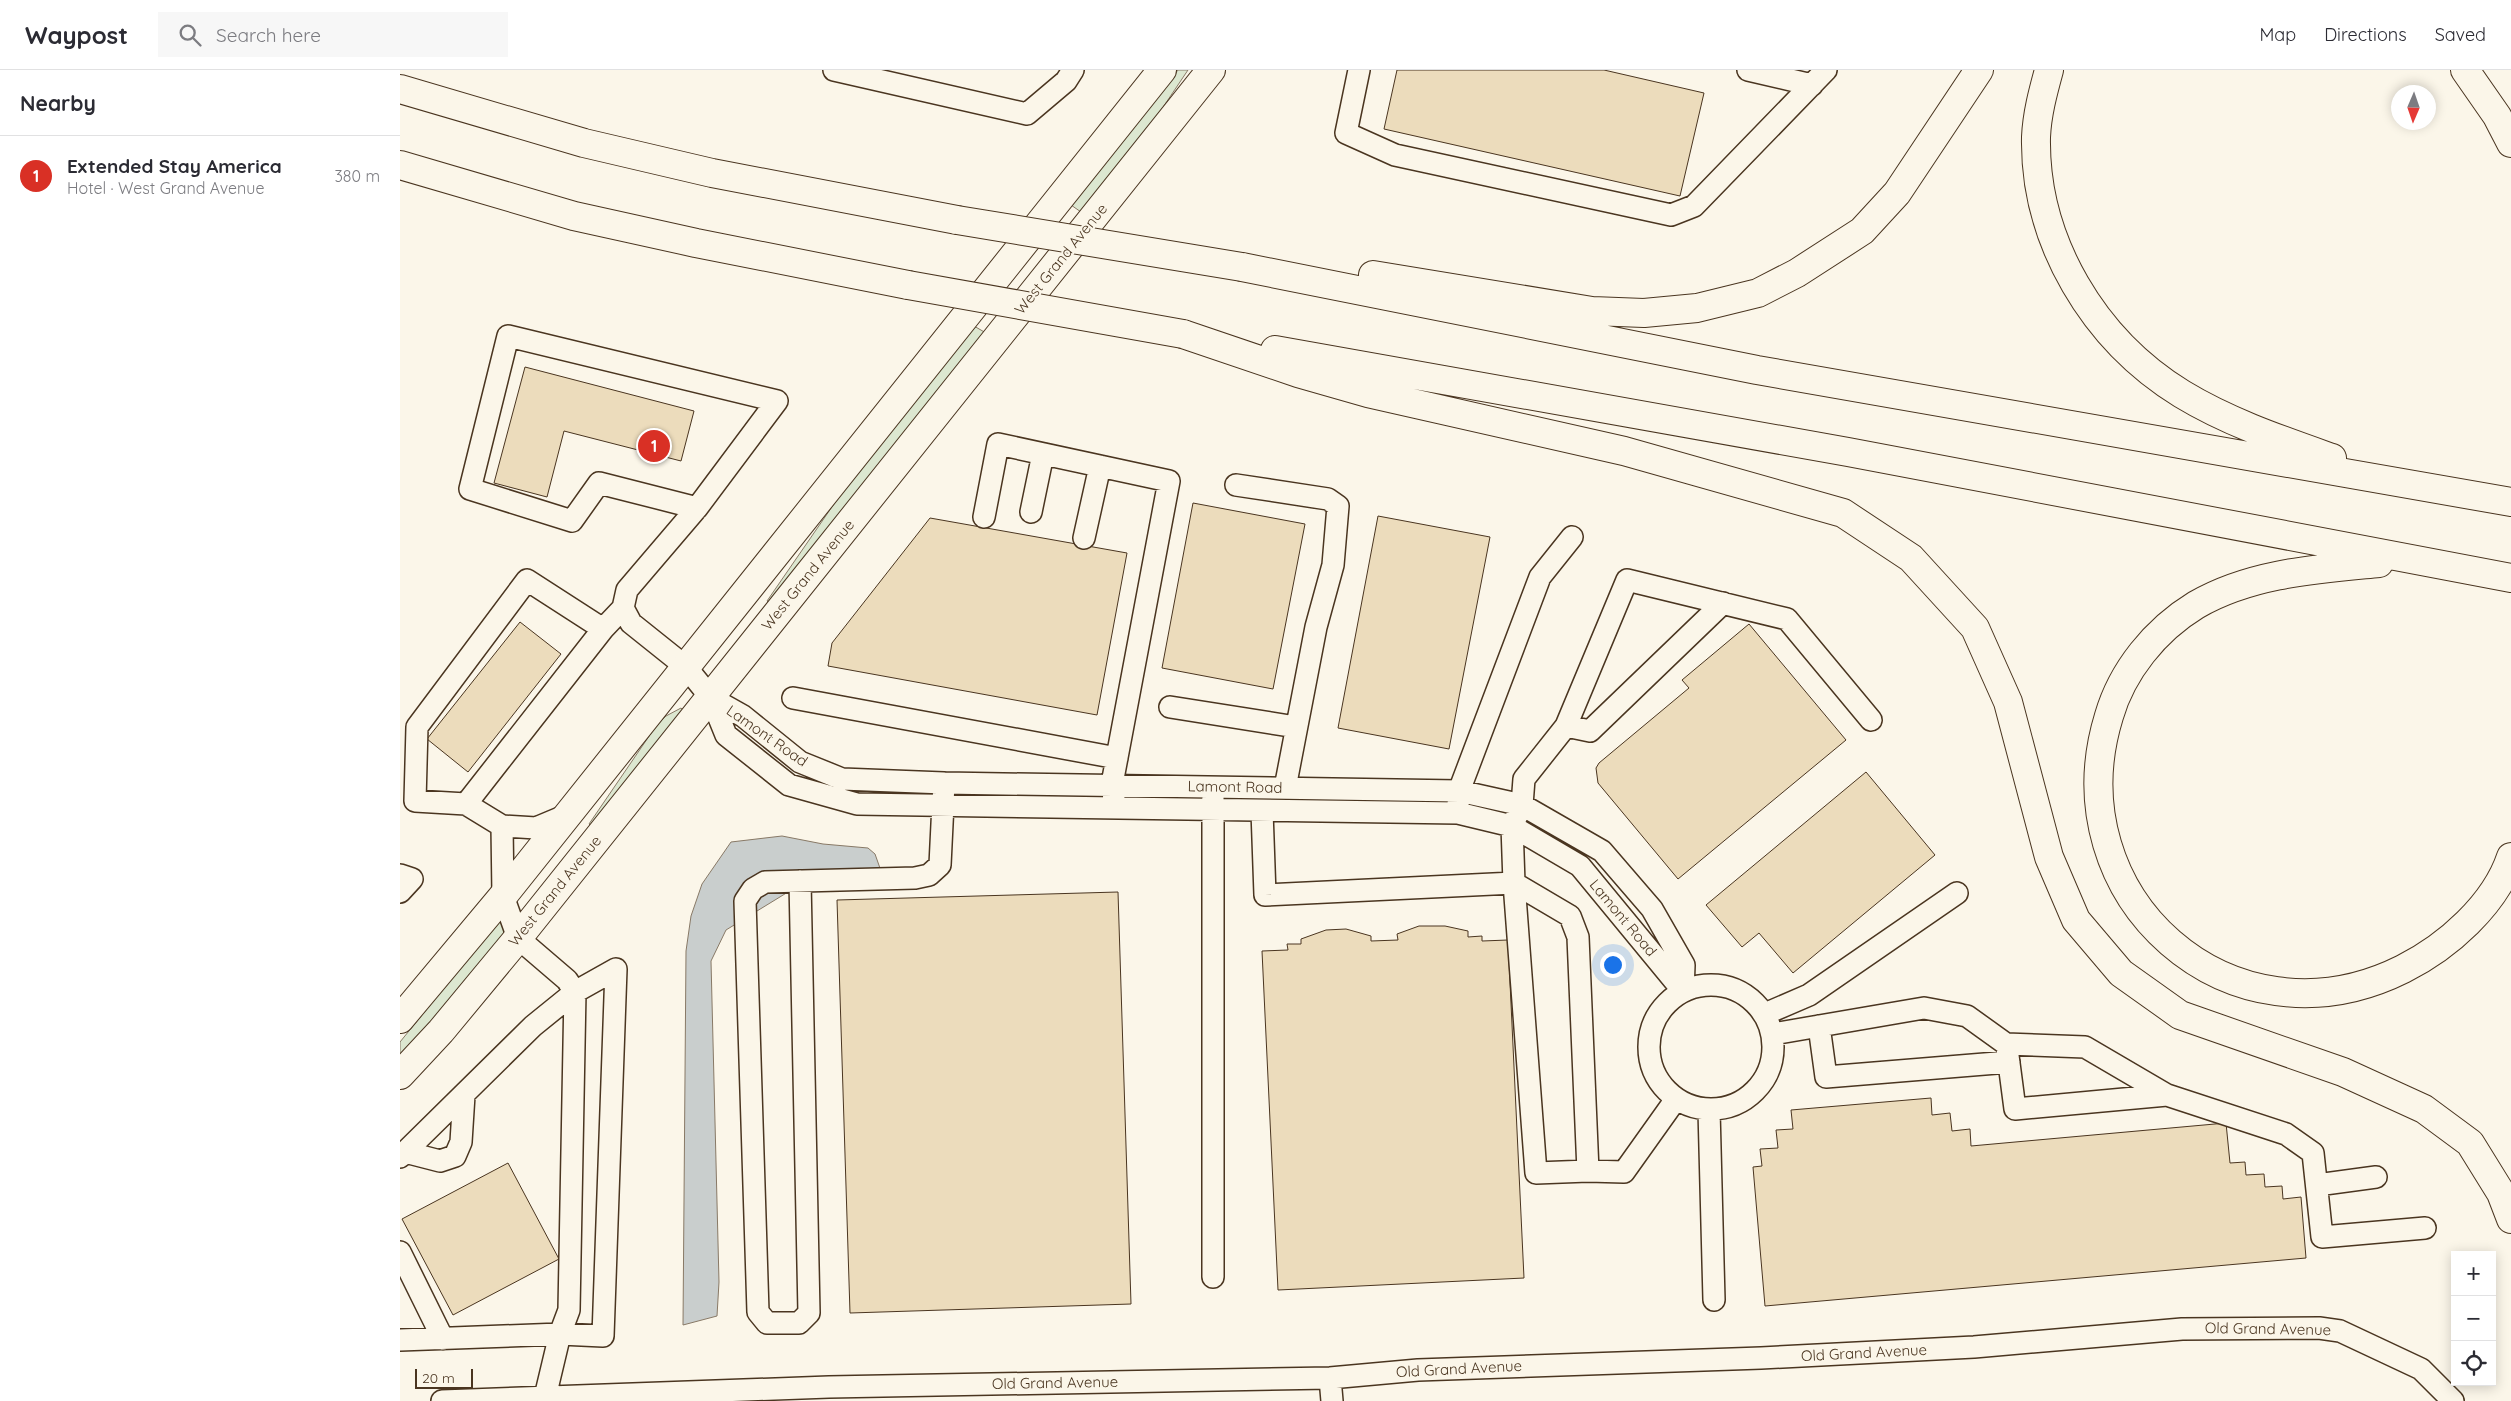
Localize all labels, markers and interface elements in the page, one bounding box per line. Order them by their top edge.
search box [158,12,508,57]
text: Waypost [25,20,128,50]
icon: search [176,21,204,49]
text: Search here [216,23,321,47]
text: Map [2259,23,2296,46]
text: Directions [2324,23,2407,46]
text: Saved [2435,23,2486,46]
north arrow [2391,85,2436,130]
text: Nearby [20,90,96,116]
text: Extended Stay America [67,154,282,178]
text: 1 [33,166,39,186]
text: 380 m [334,166,380,186]
text: Hotel · West Grand Avenue [67,178,264,198]
street label: West Grand Avenue [1010,199,1111,318]
pin: 1 [638,427,670,465]
street label: West Grand Avenue [757,515,858,634]
street label: Lamont Road [723,701,812,771]
street label: Lamont Road [1187,776,1283,797]
street label: West Grand Avenue [504,831,605,950]
street label: Lamont Road [1586,875,1661,960]
your location [1600,952,1626,978]
map controls [2451,1251,2496,1386]
button: + [2451,1251,2496,1296]
button: − [2451,1296,2496,1341]
street label: Old Grand Avenue [2205,1318,2331,1339]
street label: Old Grand Avenue [1800,1340,1928,1365]
button: locate [2451,1341,2496,1386]
street label: Old Grand Avenue [1395,1356,1523,1381]
scale bar [415,1366,472,1389]
text: 20 m [422,1369,455,1387]
street label: Old Grand Avenue [992,1372,1118,1393]

